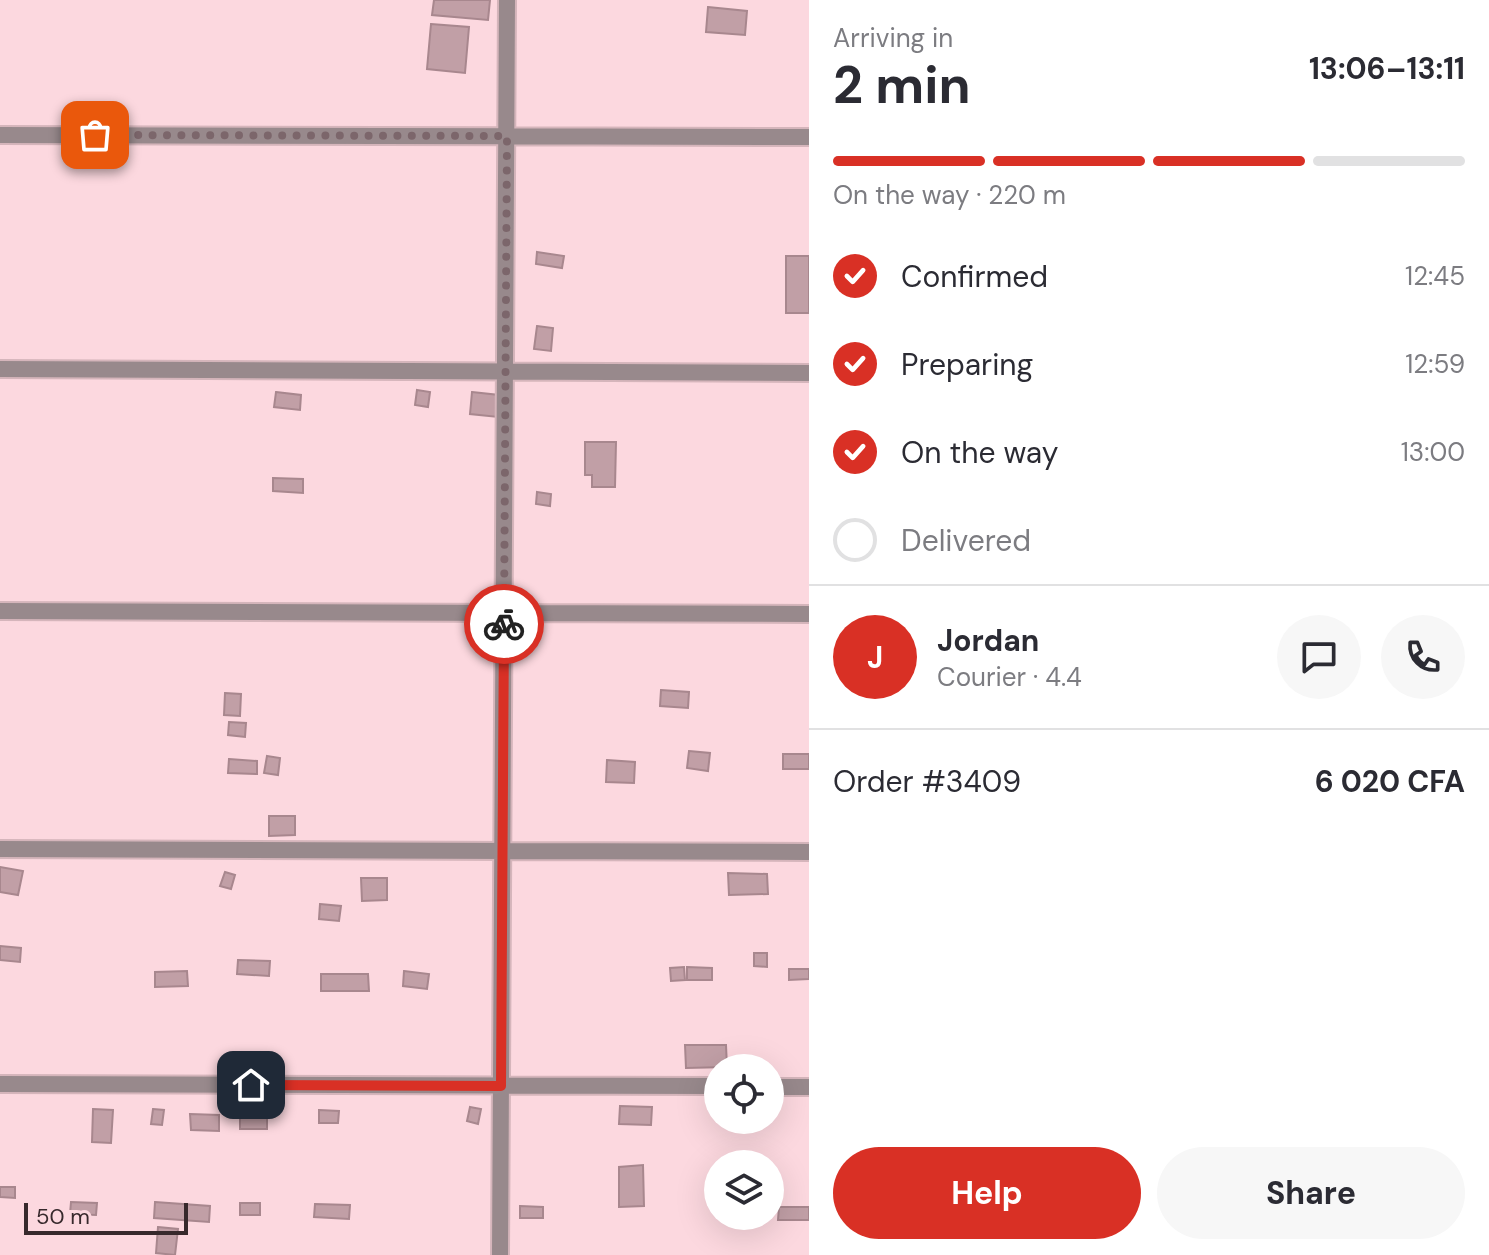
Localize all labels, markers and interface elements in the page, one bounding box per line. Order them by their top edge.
text: Arriving in [833,21,953,55]
text: 13:06–13:11 [1309,49,1465,88]
text: 2 min [833,51,971,119]
pin [61,101,129,169]
icon: bag [73,113,117,157]
text: On the way · 220 m [833,178,1066,212]
icon: check [833,254,877,298]
text: Confirmed [901,257,1048,296]
text: 12:45 [1405,259,1465,293]
icon: check [833,342,877,386]
text: Preparing [901,345,1033,384]
text: 12:59 [1405,347,1465,381]
icon: check [833,430,877,474]
text: On the way [901,433,1058,472]
text: 13:00 [1401,435,1465,469]
text: Delivered [901,521,1031,560]
courier [464,584,544,664]
icon: bike [482,602,526,646]
button: chat [1277,615,1361,699]
button: phone [1381,615,1465,699]
text: Jordan [937,621,1039,660]
text: J [867,638,883,677]
text: Courier · 4.4 [937,660,1082,694]
text: Order #3409 [833,762,1021,801]
text: 6 020 CFA [1315,762,1465,801]
pin [217,1051,285,1119]
map controls [704,1054,784,1230]
button: locate [704,1054,784,1134]
icon: home [229,1063,273,1107]
button: Help [833,1147,1141,1239]
button: Share [1157,1147,1465,1239]
button: layers [704,1150,784,1230]
scale bar [24,1199,188,1235]
text: 50 m [36,1202,90,1231]

